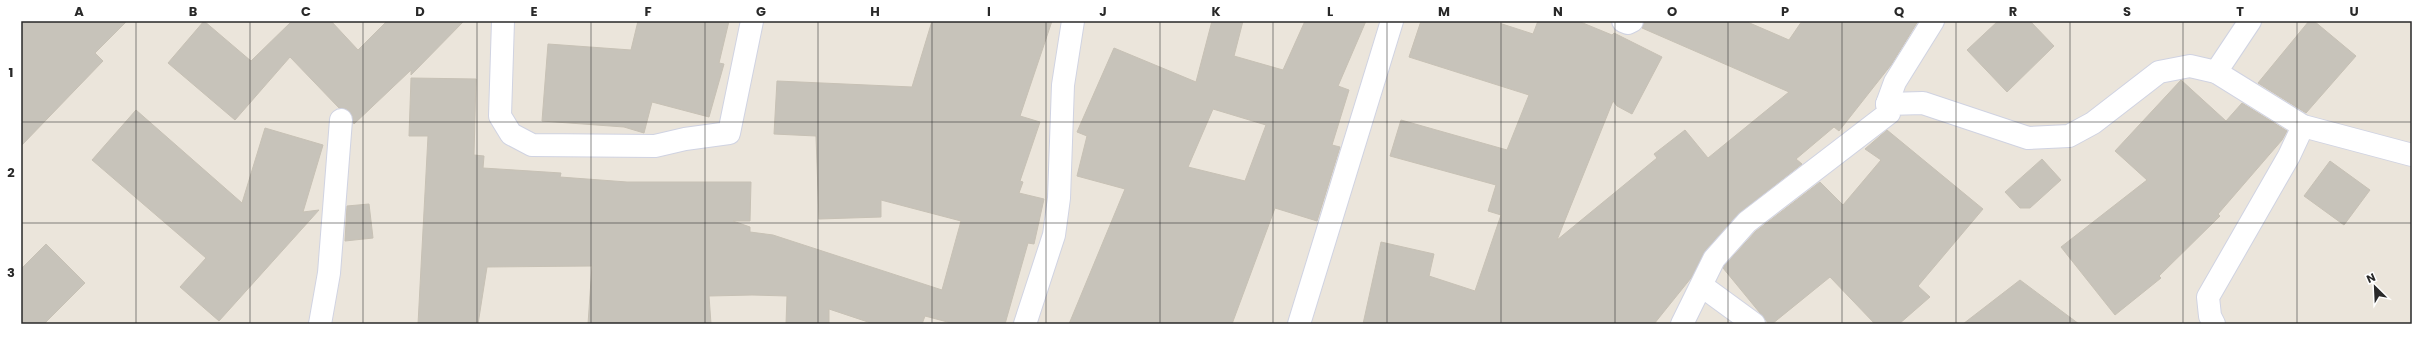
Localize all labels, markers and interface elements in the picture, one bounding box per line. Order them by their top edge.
text: A [74,2,84,21]
text: B [189,2,198,21]
text: C [301,2,311,21]
text: D [415,2,425,21]
text: E [530,2,538,21]
text: F [644,2,652,21]
text: G [756,2,766,21]
text: H [870,2,880,21]
text: I [987,2,991,21]
text: J [1099,2,1107,21]
text: K [1211,2,1221,21]
text: L [1327,2,1333,21]
text: M [1438,2,1450,21]
text: N [1553,2,1563,21]
text: O [1667,2,1677,21]
text: P [1781,2,1789,21]
text: Q [1894,2,1904,21]
text: R [2009,2,2017,21]
text: S [2123,2,2131,21]
text: T [2236,2,2244,21]
text: U [2349,2,2359,21]
text: 1 [9,63,13,82]
text: 2 [7,163,15,182]
text: 3 [7,263,15,282]
north arrow [2355,267,2395,307]
text: N [2364,269,2378,287]

